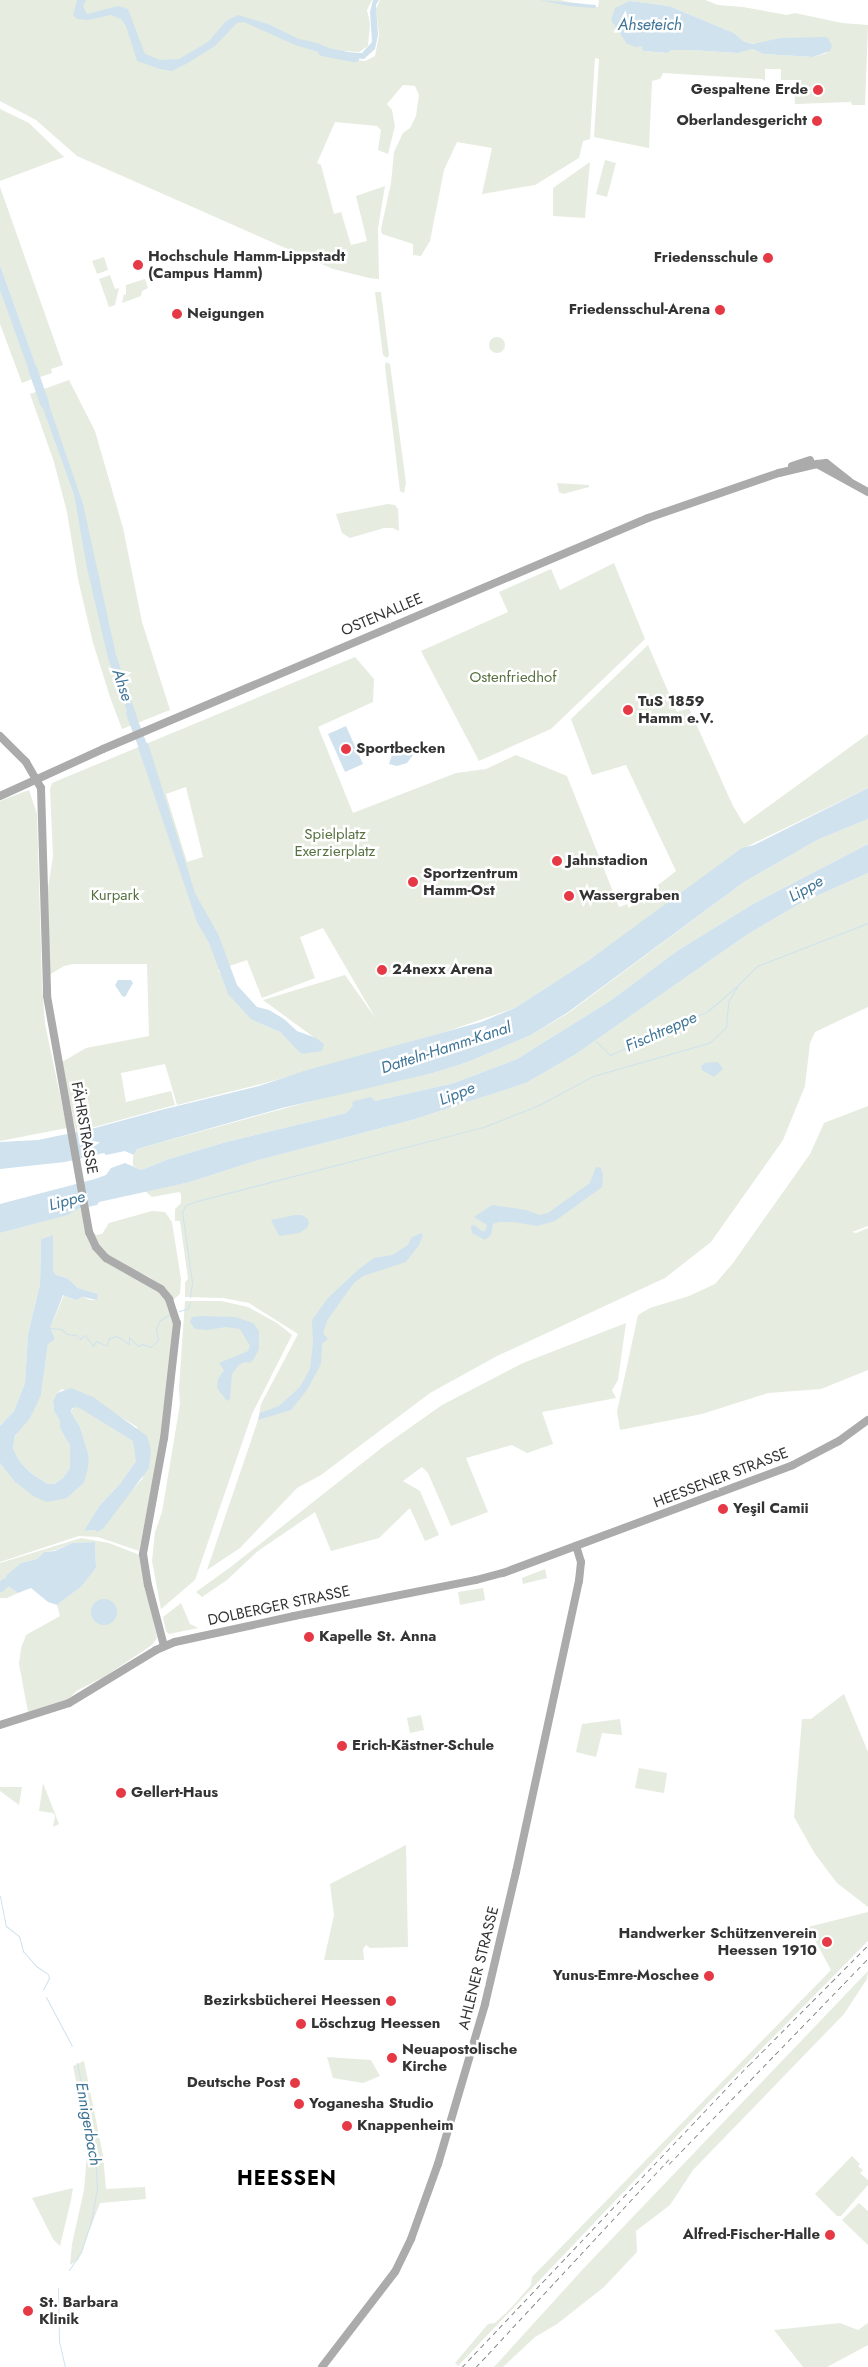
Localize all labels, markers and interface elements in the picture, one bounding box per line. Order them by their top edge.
water label: Ahseteich [618,15,682,35]
place label: Gespaltene Erde [691,81,808,99]
marker: Gespaltene Erde [812,84,824,96]
place label: Oberlandesgericht [676,112,807,130]
marker: Oberlandesgericht [811,115,823,127]
place label: Hochschule Hamm-Lippstadt (Campus Hamm) [148,247,345,282]
place label: Friedensschule [654,249,758,267]
marker: Friedensschule [762,252,774,264]
marker: Hochschule Hamm-Lippstadt (Campus Hamm) [132,259,144,271]
place label: Friedensschul-Arena [569,301,710,319]
marker: Friedensschul-Arena [714,304,726,316]
place label: Neigungen [187,305,264,323]
marker: Neigungen [171,308,183,320]
street label: OSTENALLEE [339,590,425,640]
water label: Ahse [108,666,136,704]
park label: Ostenfriedhof [469,669,557,687]
place label: TuS 1859 Hamm e.V. [638,692,714,727]
marker: TuS 1859 Hamm e.V. [622,704,634,716]
place label: Sportbecken [356,740,445,758]
marker: Sportbecken [340,743,352,755]
park label: Spielplatz Exerzierplatz [294,825,376,860]
place label: Jahnstadion [567,852,648,870]
marker: Jahnstadion [551,855,563,867]
place label: Sportzentrum Hamm-Ost [423,864,518,899]
water label: Lippe [785,872,827,906]
marker: Sportzentrum Hamm-Ost [407,876,419,888]
park label: Kurpark [91,887,139,905]
place label: Wassergraben [579,887,680,905]
marker: Wassergraben [563,890,575,902]
place label: 24nexx Arena [392,961,492,979]
marker: 24nexx Arena [376,964,388,976]
water label: Fischtreppe [622,1008,700,1056]
water label: Datteln-Hamm-Kanal [379,1018,513,1078]
water label: Lippe [436,1078,478,1110]
street label: FÄHRSTRASSE [67,1080,101,1176]
water label: Lippe [47,1187,87,1215]
street label: HEESSENER STRASSE [651,1444,791,1512]
place label: Yeşil Camii [733,1500,809,1518]
marker: Yeşil Camii [717,1503,729,1515]
street label: DOLBERGER STRASSE [206,1582,352,1630]
place label: Kapelle St. Anna [319,1628,436,1646]
marker: Kapelle St. Anna [303,1631,315,1643]
place label: Erich-Kästner-Schule [352,1737,494,1755]
marker: Erich-Kästner-Schule [336,1740,348,1752]
place label: Gellert-Haus [131,1784,218,1802]
marker: Gellert-Haus [115,1787,127,1799]
street label: AHLENER STRASSE [455,1904,503,2032]
place label: Handwerker Schützenverein Heessen 1910 [619,1924,817,1959]
marker: Handwerker Schützenverein Heessen 1910 [821,1936,833,1948]
place label: Yunus-Emre-Moschee [553,1967,699,1985]
marker: Yunus-Emre-Moschee [703,1970,715,1982]
place label: Bezirksbücherei Heessen [204,1992,381,2010]
marker: Bezirksbücherei Heessen [385,1995,397,2007]
place label: Löschzug Heessen [311,2015,440,2033]
marker: Löschzug Heessen [295,2018,307,2030]
place label: Neuapostolische Kirche [402,2040,517,2075]
marker: Neuapostolische Kirche [386,2052,398,2064]
place label: Deutsche Post [187,2074,285,2092]
marker: Deutsche Post [289,2077,301,2089]
water label: Ennigerbach [71,2081,105,2167]
place label: Yoganesha Studio [309,2095,434,2113]
marker: Yoganesha Studio [293,2098,305,2110]
place label: Knappenheim [357,2117,453,2135]
marker: Knappenheim [341,2120,353,2132]
district label: HEESSEN [236,2166,338,2190]
place label: Alfred-Fischer-Halle [683,2226,820,2244]
marker: Alfred-Fischer-Halle [824,2229,836,2241]
place label: St. Barbara Klinik [39,2293,118,2328]
marker: St. Barbara Klinik [21,2304,35,2318]

